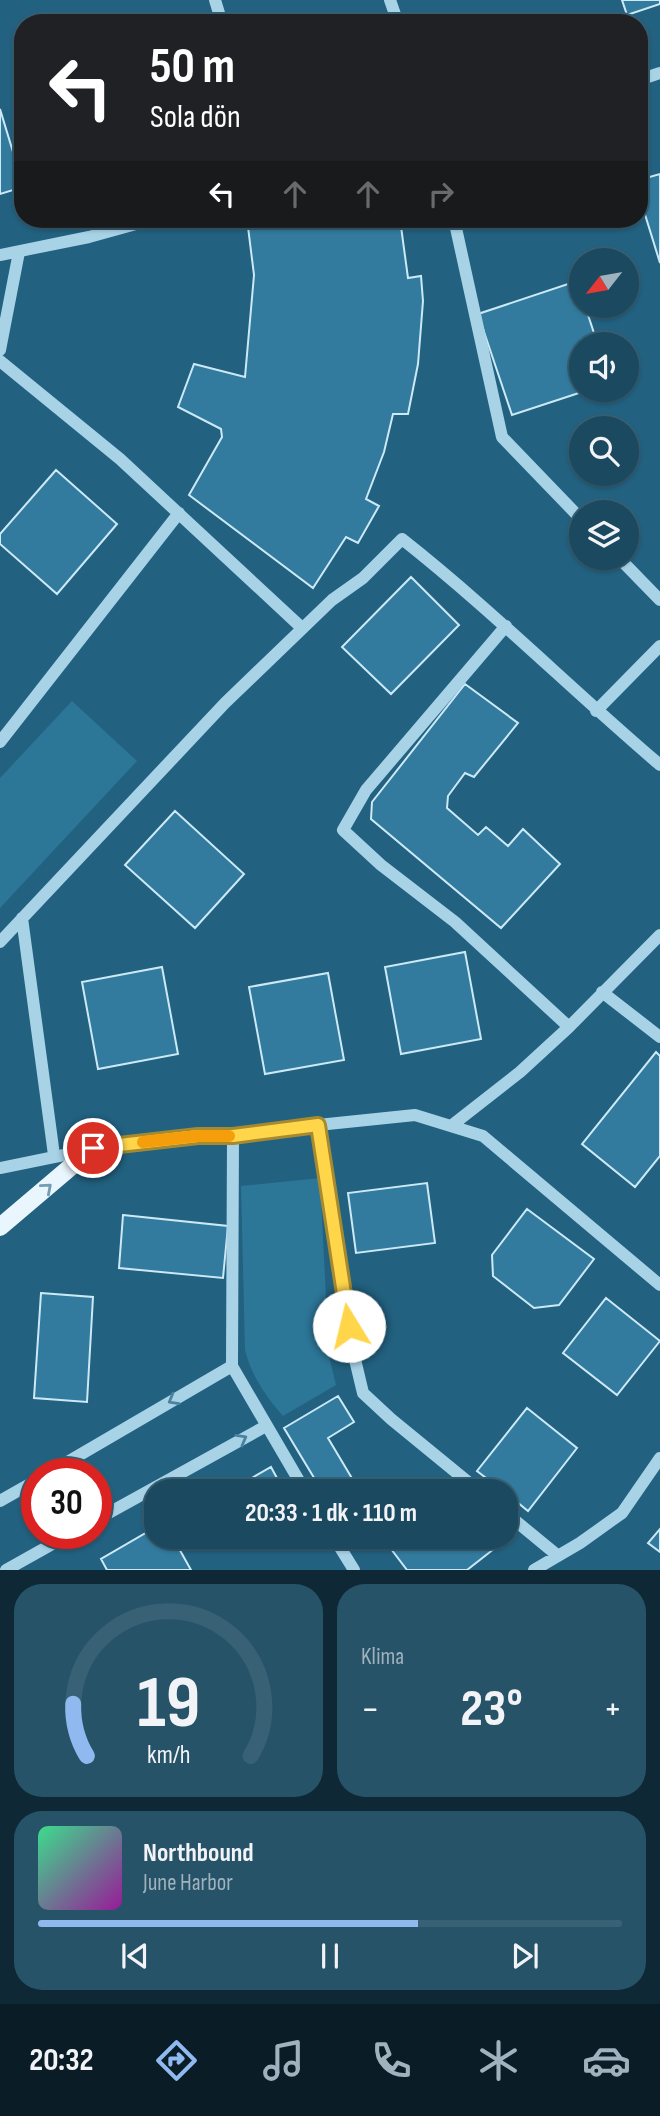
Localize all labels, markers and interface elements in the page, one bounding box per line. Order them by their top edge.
text: 50 m [150,38,235,97]
icon: left [35,42,126,133]
text: Sola dön [150,98,241,137]
icon: left [203,175,241,213]
icon: ahead [276,175,314,213]
icon: ahead [349,175,387,213]
icon: right [422,175,460,213]
north arrow [569,248,639,318]
map controls [569,248,639,570]
button: sound [569,332,639,402]
button: search [569,416,639,486]
button: layers [569,500,639,570]
pin [63,1118,123,1178]
icon: arrive [74,1129,112,1167]
one-way arrow [39,1184,52,1196]
position arrow [312,1289,386,1363]
one-way arrow [168,1392,181,1405]
one-way arrow [234,1434,247,1447]
speed limit sign: 30 [21,1458,112,1549]
text: 20:33 · 1 dk · 110 m [245,1498,417,1529]
text: Klima [361,1643,404,1671]
text: 19 [137,1661,200,1749]
text: 23° [460,1678,523,1741]
text: − [361,1687,380,1732]
text: + [603,1687,622,1732]
text: km/h [147,1740,190,1771]
text: Northbound [143,1838,254,1869]
text: June Harbor [143,1869,233,1897]
icon: previous [116,1937,154,1975]
icon: pause [311,1937,349,1975]
icon: next [506,1937,544,1975]
icon: directions [152,2036,201,2085]
icon: music [259,2036,308,2085]
icon: phone [367,2036,416,2085]
icon: climate [474,2036,523,2085]
icon: car [582,2036,631,2085]
text: 20:32 [29,2041,94,2080]

